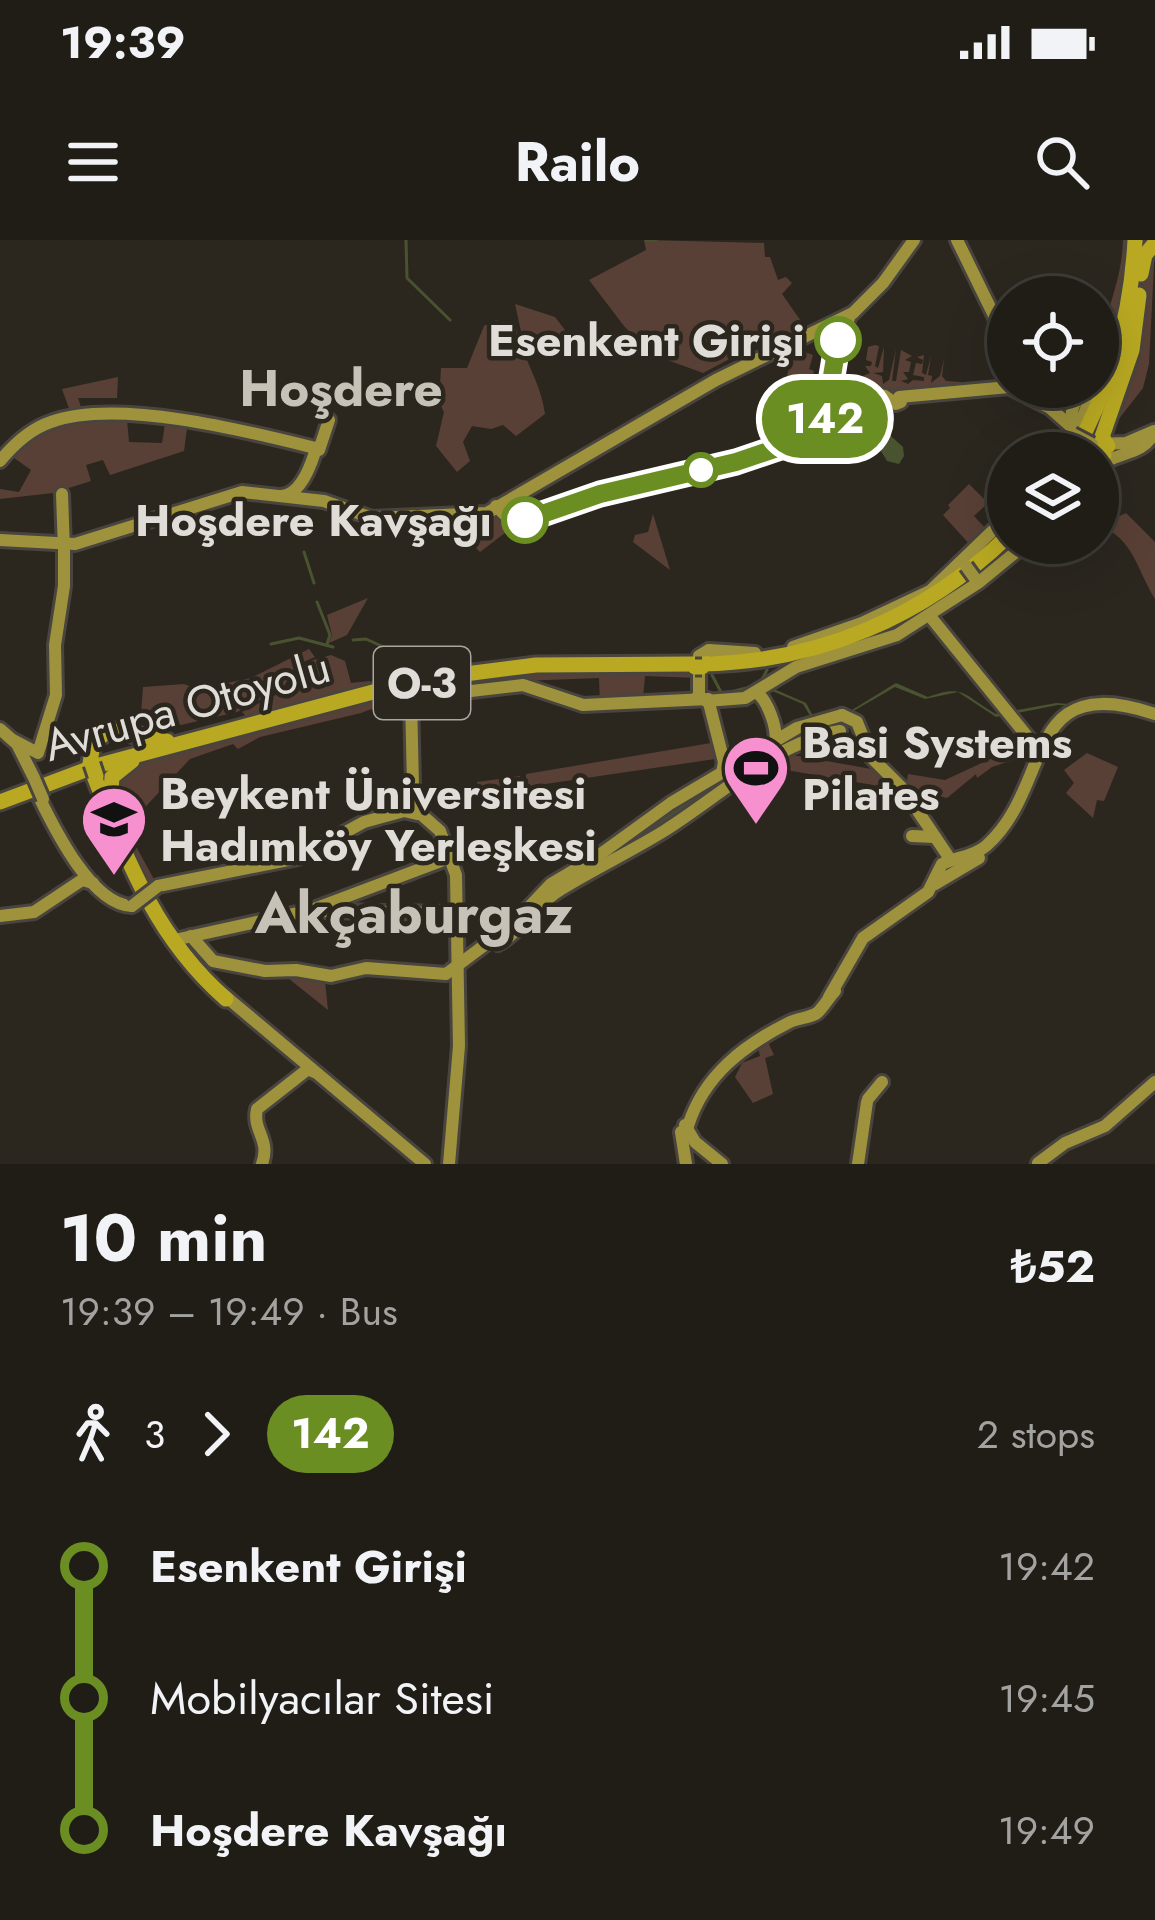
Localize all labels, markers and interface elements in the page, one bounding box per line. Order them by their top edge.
text: 19:39 [60,10,186,75]
text: Railo [515,123,640,201]
icon: menu [60,129,126,195]
icon: search [1029,129,1095,195]
map controls [987,276,1119,564]
button: locate [987,276,1119,408]
place label: Esenkent Girişi [488,308,805,373]
marker: Esenkent Girişi [816,318,860,362]
district label: Hoşdere [239,351,443,425]
line badge: 142 [756,380,894,458]
text: 142 [786,388,864,449]
button: layers [987,432,1119,564]
unlabelled marker [685,454,717,486]
place label: Hoşdere Kavşağı [135,488,492,553]
marker: Hoşdere Kavşağı [503,498,547,542]
street label: Avrupa Otoyolu [36,634,338,778]
road number: O-3 [374,647,470,719]
place label: Basi Systems Pilates [802,710,1072,827]
sports icon: Basi Systems Pilates [721,733,791,827]
place label: Beykent Üniversitesi Hadımköy Yerleşkesi [160,761,597,878]
school or university icon: Beykent Üniversitesi Hadımköy Yerleşkesi [79,784,149,878]
district label: Akçaburgaz [254,872,573,954]
text: 10 min [60,1190,267,1286]
text: ₺52 [1011,1234,1095,1299]
text: 19:39 – 19:49 · Bus [60,1283,398,1340]
icon: walk [60,1401,126,1467]
icon: forward [183,1401,249,1467]
text: 142 [291,1403,370,1464]
text: 3 [144,1406,165,1463]
text: 2 stops [977,1406,1095,1463]
text: Esenkent Girişi [150,1534,467,1599]
text: 19:42 [998,1538,1095,1595]
text: Mobilyacılar Sitesi [150,1666,494,1731]
text: 19:45 [999,1670,1095,1727]
text: Hoşdere Kavşağı [150,1798,507,1863]
text: 19:49 [998,1802,1095,1859]

